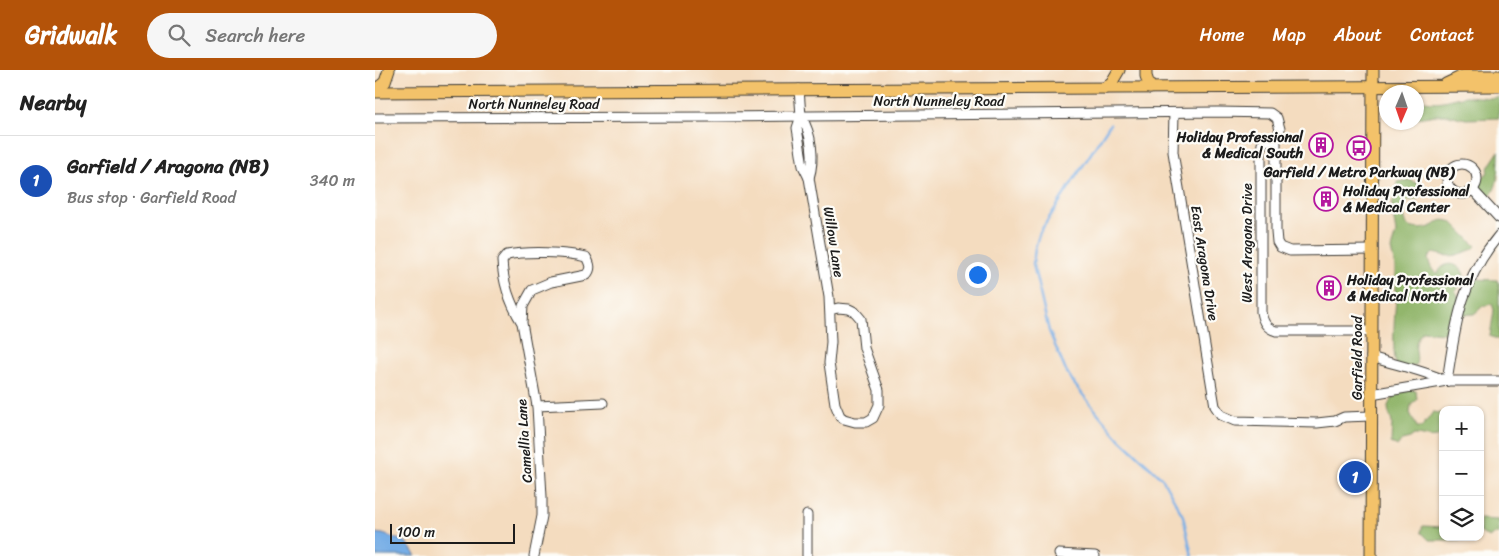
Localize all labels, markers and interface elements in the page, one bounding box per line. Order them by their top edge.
search box [147,13,497,58]
text: Gridwalk [25,14,117,56]
text: Search here [205,19,305,52]
text: Home [1200,19,1245,51]
text: Map [1273,19,1306,51]
text: About [1334,19,1382,51]
text: Contact [1410,19,1474,51]
icon: search [165,21,193,49]
text: Nearby [20,84,86,122]
north arrow [1379,85,1424,130]
street label: North Nunneley Road [874,89,1006,114]
street label: North Nunneley Road [469,92,601,117]
place label: Holiday Professional & Medical South [1176,125,1304,166]
building icon: Holiday Professional & Medical South [1308,132,1334,158]
bus stop icon: Garfield / Metro Parkway (NB) [1346,135,1372,161]
text: Garfield / Aragona (NB) [67,150,267,183]
place label: Garfield / Metro Parkway (NB) [1263,160,1455,185]
text: 1 [33,166,39,195]
text: 340 m [310,166,355,195]
place label: Holiday Professional & Medical Center [1342,179,1470,220]
text: Bus stop · Garfield Road [67,183,236,212]
street label: West Aragona Drive [1235,183,1260,303]
building icon: Holiday Professional & Medical Center [1313,186,1339,212]
street label: East Aragona Drive [1183,204,1226,323]
street label: Willow Lane [816,205,851,279]
your location [965,262,991,288]
place label: Holiday Professional & Medical North [1346,268,1474,309]
building icon: Holiday Professional & Medical North [1316,275,1342,301]
street label: Garfield Road [1345,314,1370,400]
street label: Camellia Lane [509,398,540,484]
map controls [1439,406,1484,541]
button: + [1439,406,1484,451]
button: − [1439,451,1484,496]
pin: 1 [1339,458,1371,496]
button: layers [1439,496,1484,541]
text: 100 m [397,520,435,545]
scale bar [390,521,515,544]

